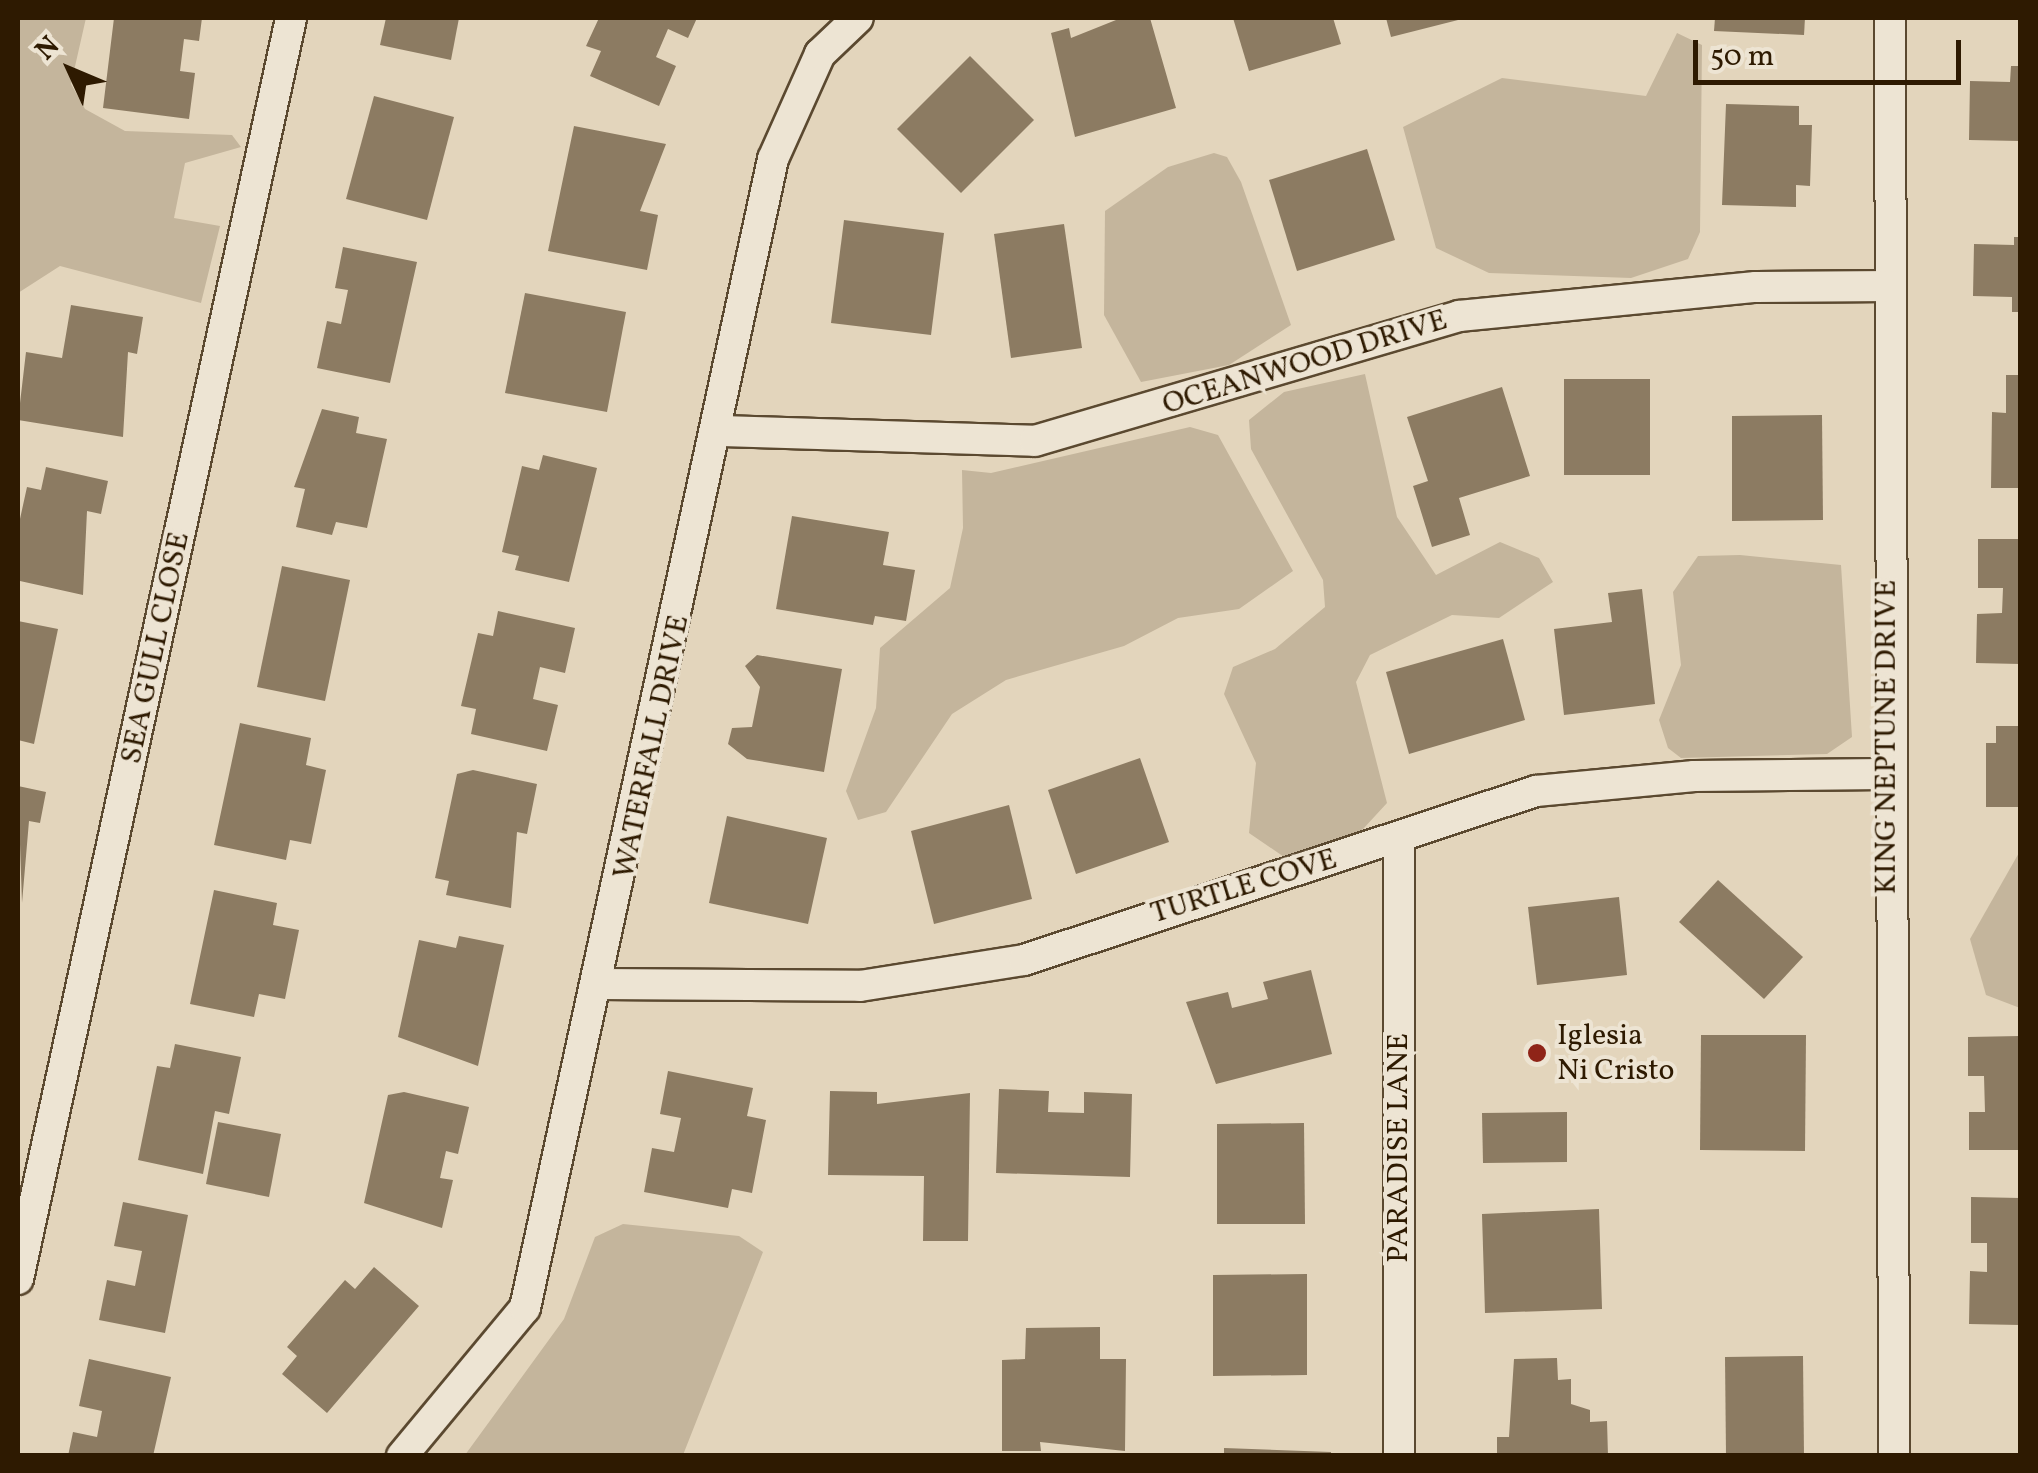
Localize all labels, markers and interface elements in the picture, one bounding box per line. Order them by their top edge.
north arrow [20,20,120,120]
scale bar [1698,20,1966,82]
text: N [27,28,69,70]
text: 50 m [1710,36,1774,78]
street label: OCEANWOOD DRIVE [1158,303,1452,423]
street label: SEA GULL CLOSE [114,529,198,767]
street label: KING NEPTUNE DRIVE [1869,580,1905,894]
street label: WATERFALL DRIVE [606,612,698,882]
street label: TURTLE COVE [1147,842,1341,932]
place label: Iglesia Ni Cristo [1557,1018,1675,1088]
street label: PARADISE LANE [1381,1033,1417,1263]
marker: Iglesia Ni Cristo [1526,1042,1548,1064]

